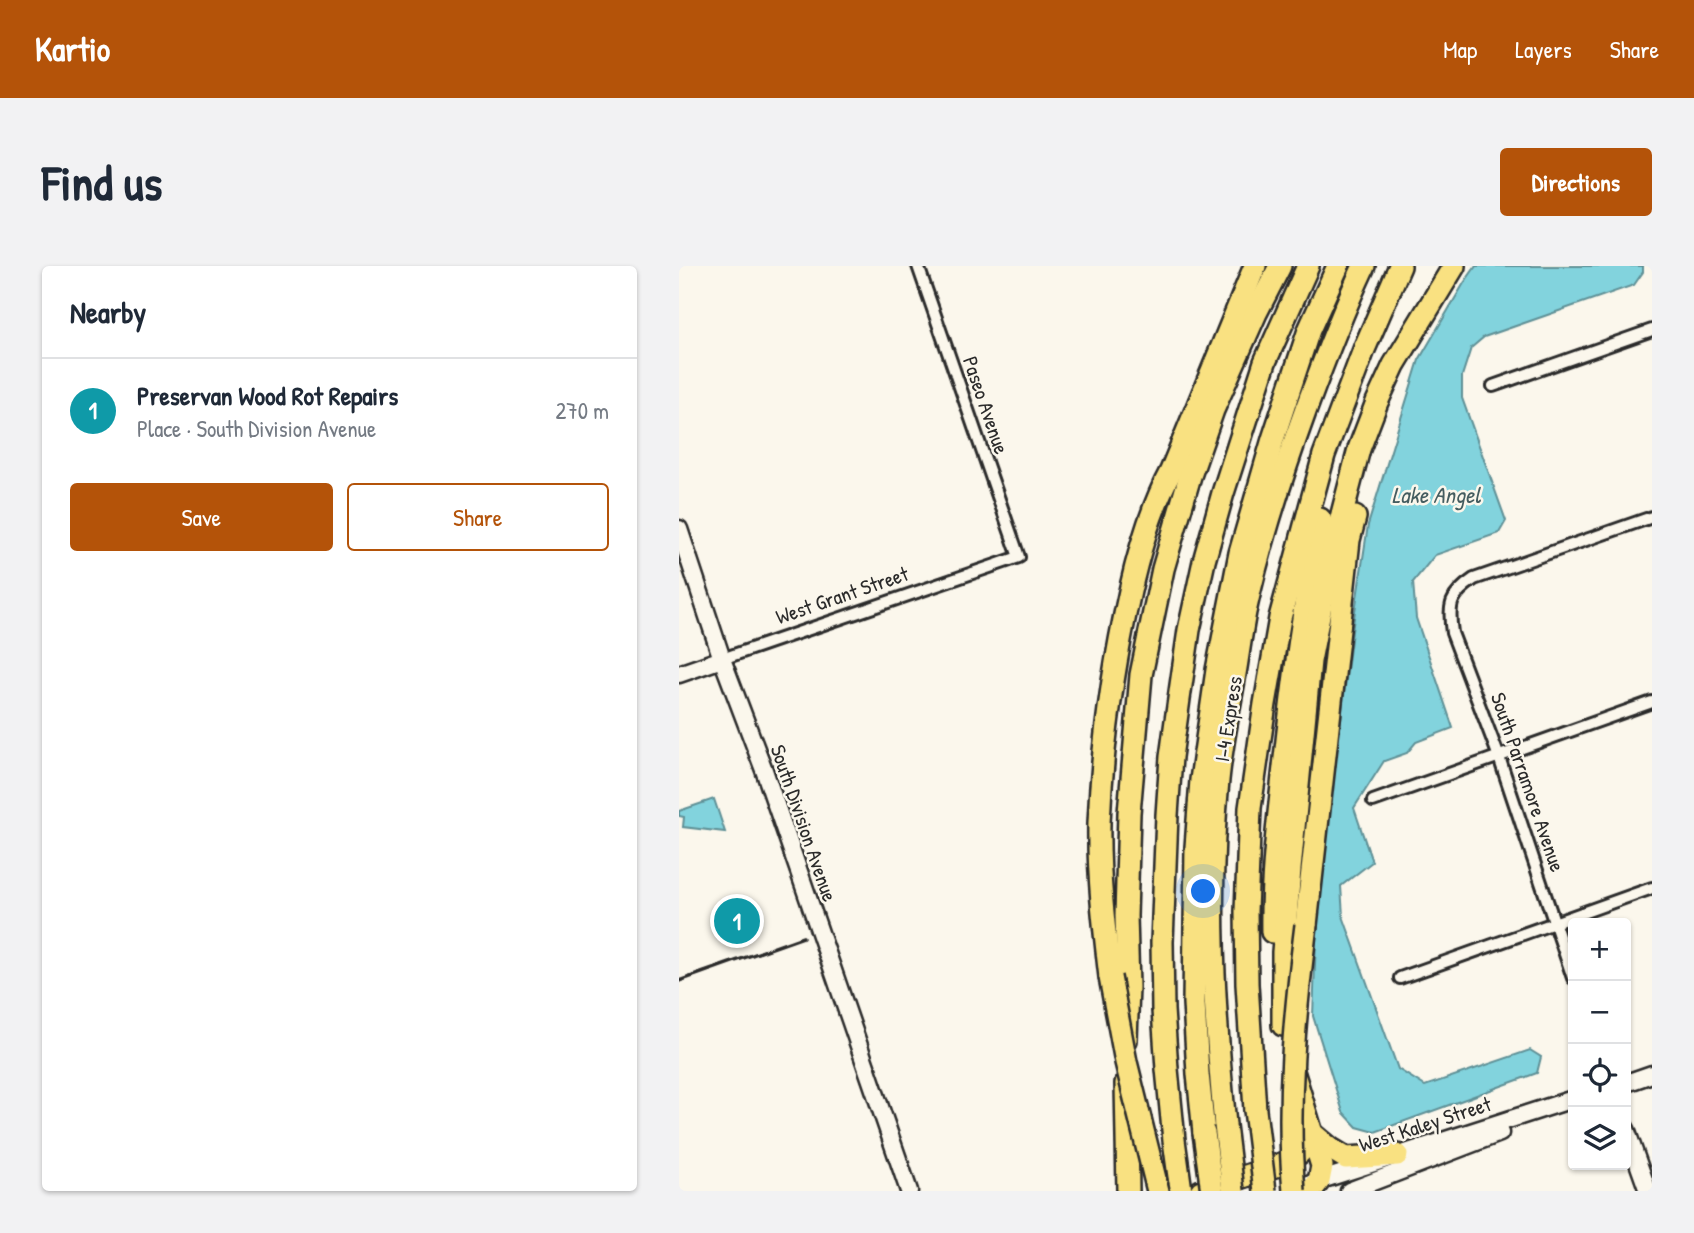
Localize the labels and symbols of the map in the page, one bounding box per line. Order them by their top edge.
street label: Paseo Avenue [956,352,1016,458]
water label: Lake Angel [1392,479,1481,511]
street label: West Grant Street [772,559,913,631]
street label: I-4 Express [1207,674,1249,764]
street label: South Parramore Avenue [1484,689,1572,875]
street label: South Division Avenue [764,741,844,905]
your location [1186,874,1220,908]
pin: 1 [714,895,760,947]
street label: West Kaley Street [1355,1089,1495,1159]

